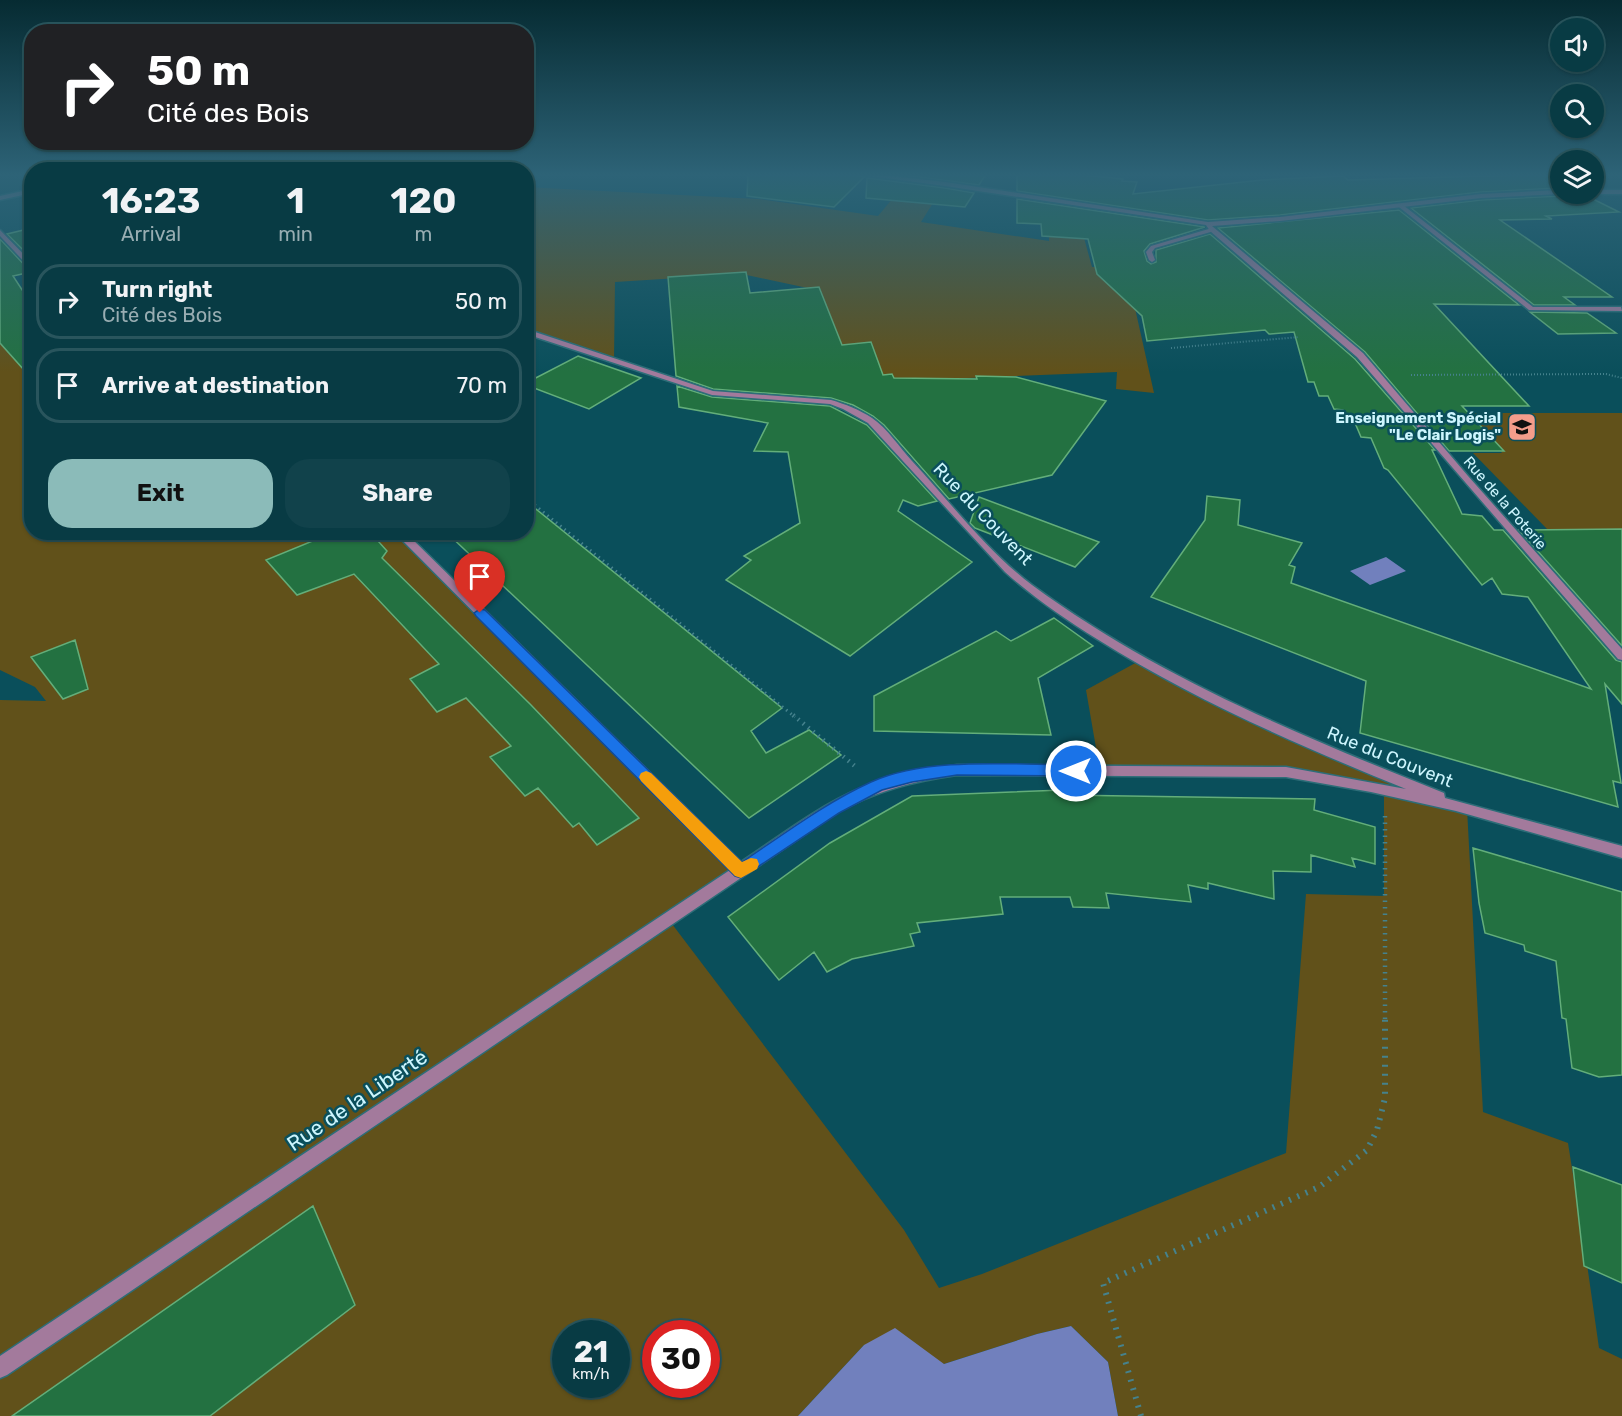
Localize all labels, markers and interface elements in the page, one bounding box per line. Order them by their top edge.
map controls [1550,18,1604,204]
button: sound [1550,18,1604,72]
text: 50 m [147,46,250,96]
icon: right [48,48,126,126]
button: search [1550,84,1604,138]
text: Cité des Bois [147,97,309,129]
button: layers [1550,150,1604,204]
text: 16:23 [102,179,201,222]
text: 1 [287,179,305,222]
text: 120 [391,179,456,222]
text: Arrival [121,222,181,246]
text: min [278,222,313,246]
text: m [415,222,432,246]
text: Turn right [102,276,212,303]
icon: right [51,285,84,318]
text: 50 m [455,288,507,315]
text: Cité des Bois [102,303,222,327]
icon: arrive [51,369,84,402]
text: Arrive at destination [102,372,329,399]
text: 70 m [457,372,507,399]
place label: Enseignement Spécial "Le Clair Logis" [1335,409,1501,444]
school or university icon: Enseignement Spécial "Le Clair Logis" [1506,411,1538,443]
street label: Rue de la Poterie [1460,453,1550,553]
street label: Rue du Couvent [929,458,1037,570]
button: Exit [48,459,273,528]
button: Share [285,459,510,528]
pin [454,551,505,613]
icon: arrive [463,560,496,593]
street label: Rue du Couvent [1324,722,1456,792]
position arrow [1044,739,1108,803]
street label: Rue de la Liberté [282,1044,432,1156]
speed limit sign: 30 [642,1320,720,1398]
text: 21 [574,1334,608,1370]
text: km/h [572,1365,610,1383]

